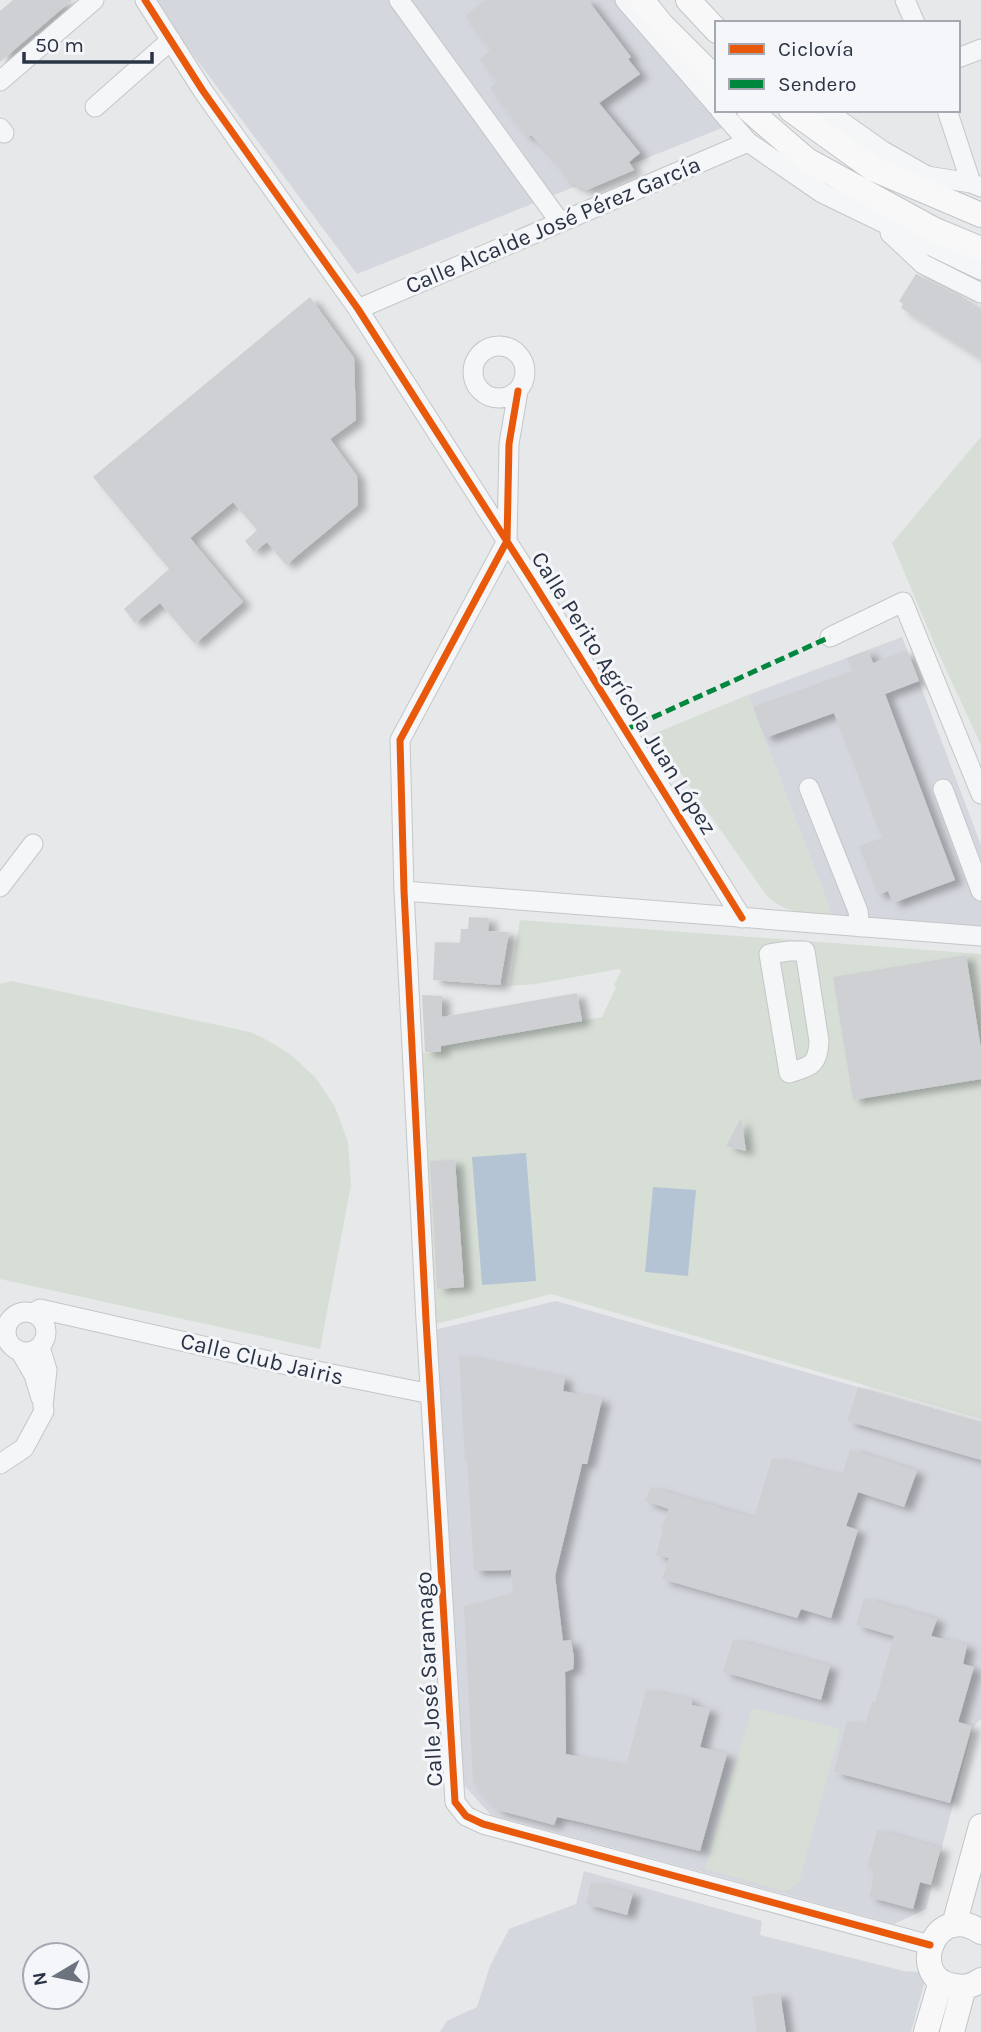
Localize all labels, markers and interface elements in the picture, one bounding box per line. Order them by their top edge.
scale bar [24,21,152,65]
legend [715,21,960,112]
text: 50 m [35,33,84,57]
text: Ciclovía [778,37,854,61]
text: Sendero [778,72,856,96]
street label: Calle Alcalde José Pérez García [401,150,705,300]
street label: Calle Perito Agrícola Juan López [526,547,722,839]
street label: Calle Club Jairis [178,1327,346,1391]
street label: Calle José Saramago [410,1571,448,1787]
north arrow [21,1941,91,2011]
text: N [28,1970,52,1987]

